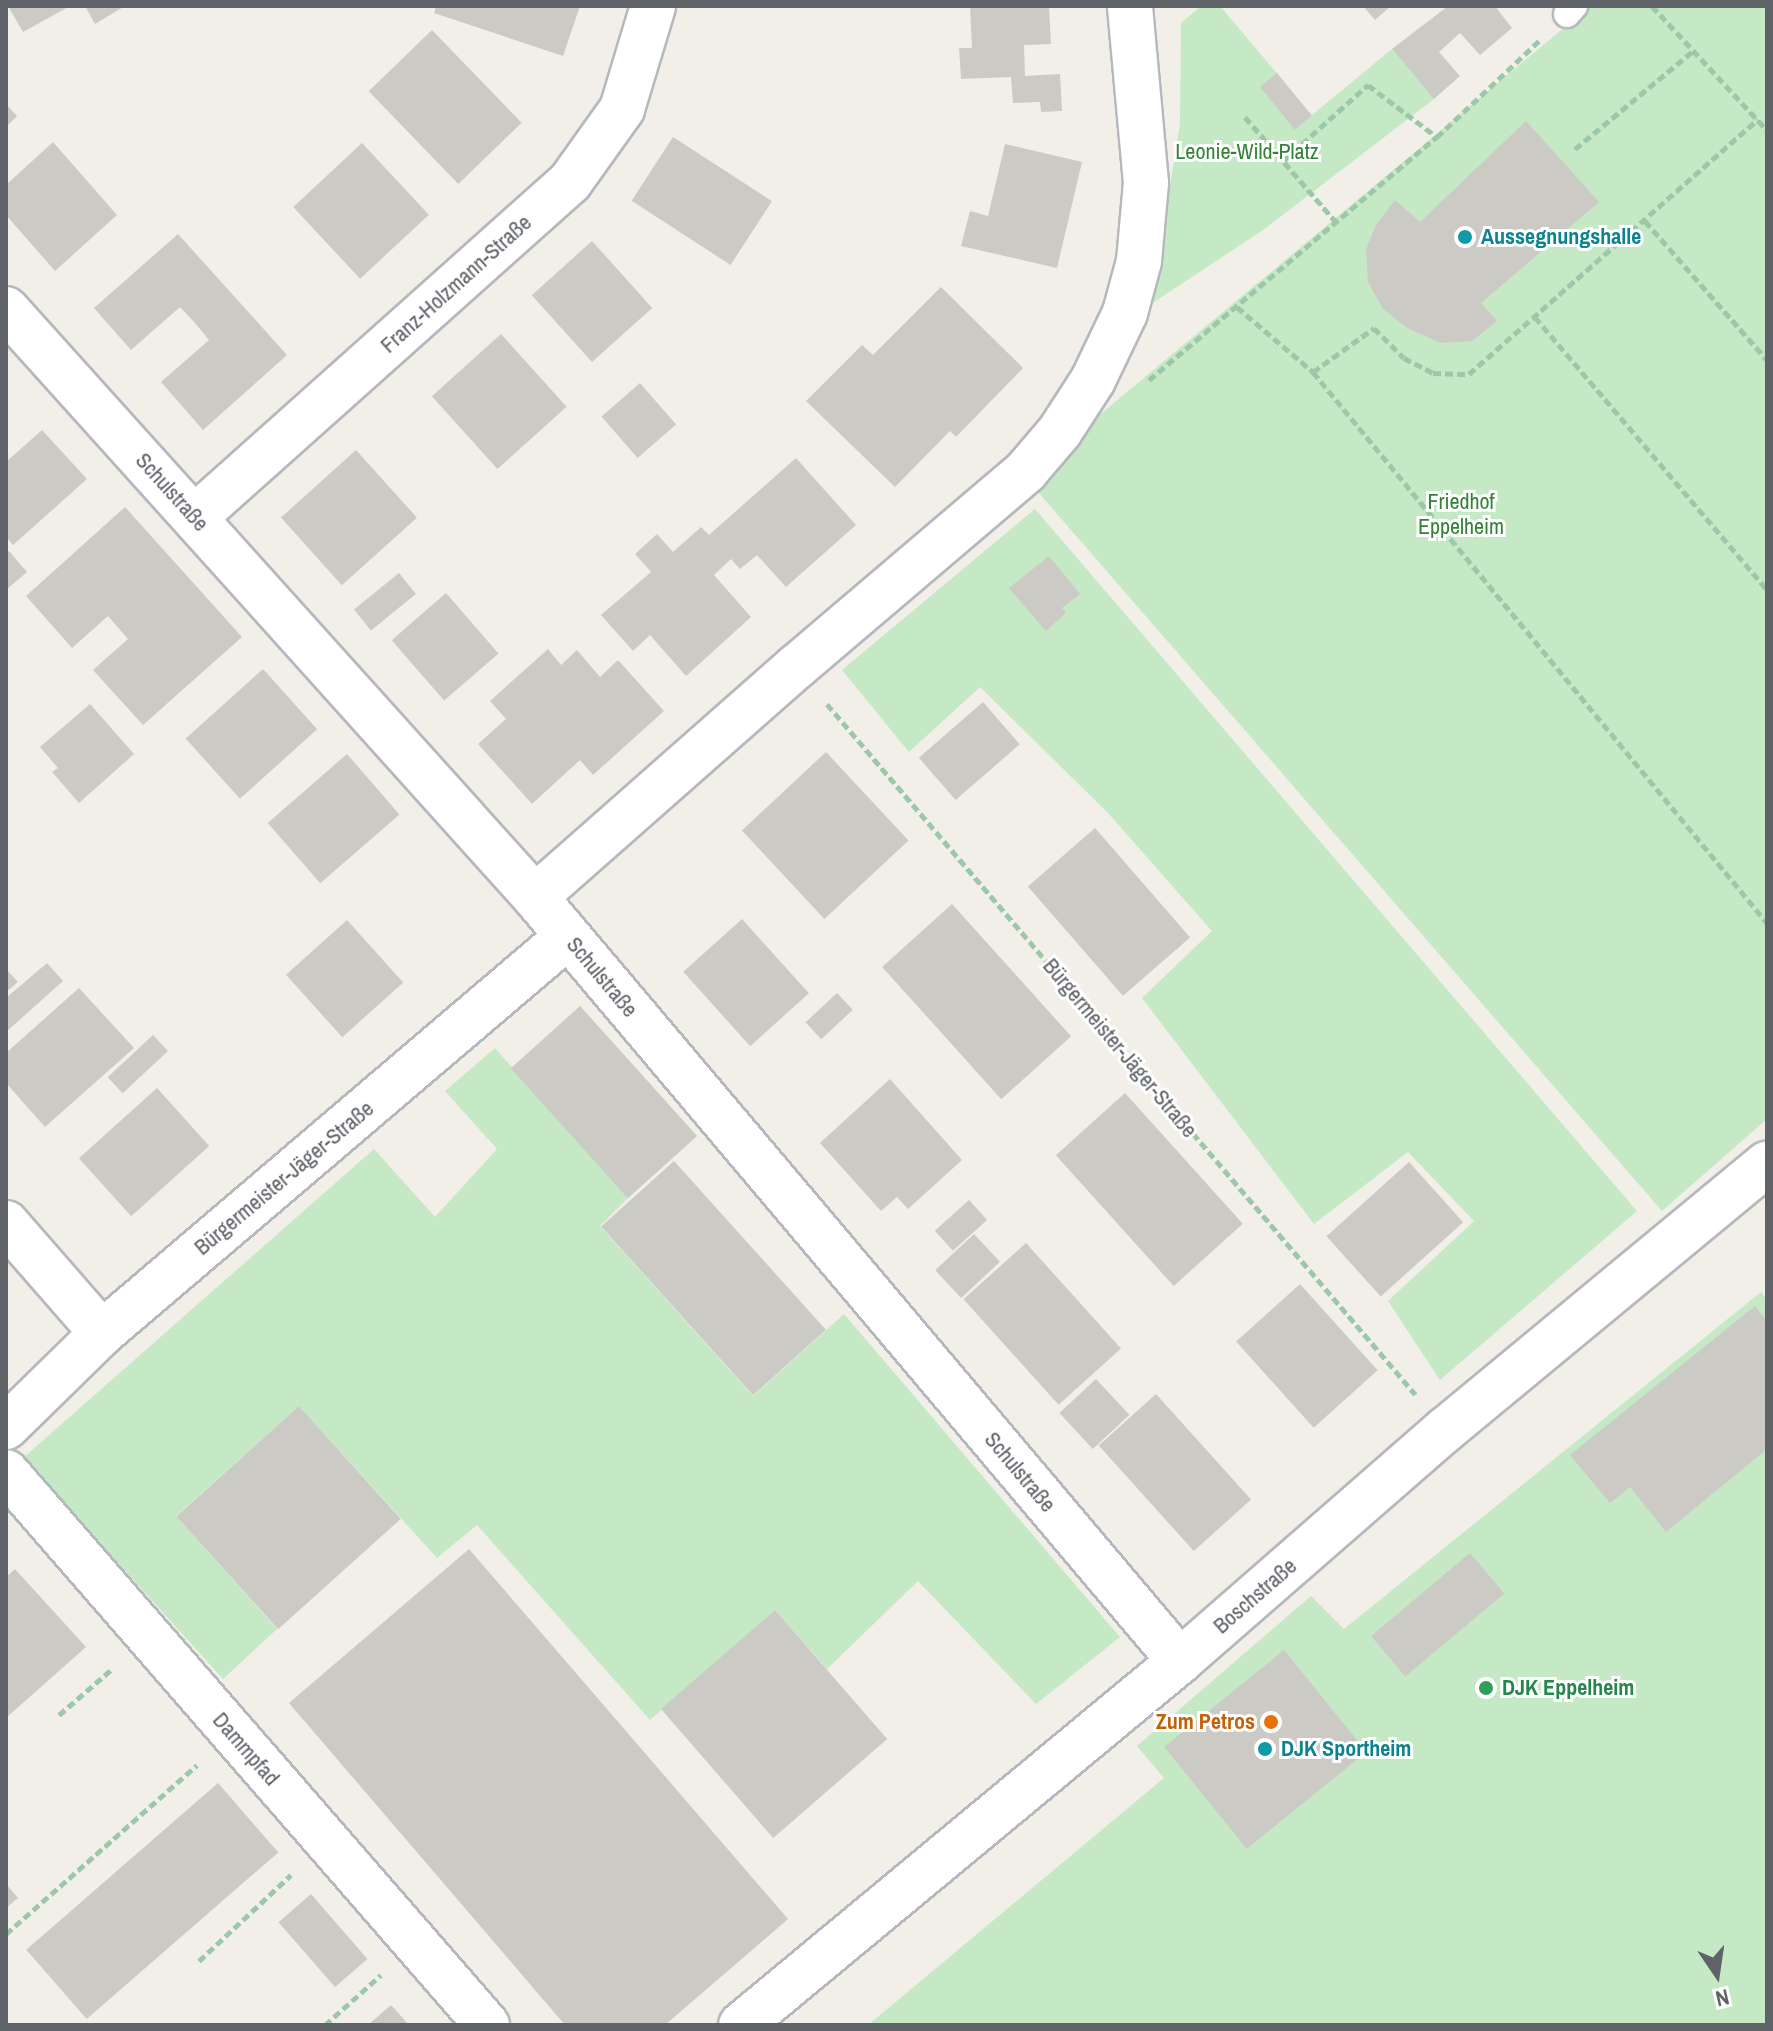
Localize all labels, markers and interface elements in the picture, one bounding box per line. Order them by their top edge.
park label: Leonie-Wild-Platz [1175,139,1319,165]
street label: Franz-Holzmann-Straße [375,209,537,359]
place label: Aussegnungshalle [1481,224,1641,250]
marker: Aussegnungshalle [1456,228,1474,246]
street label: Schulstraße [130,447,214,537]
park label: Friedhof Eppelheim [1418,488,1504,540]
street label: Schulstraße [561,932,643,1022]
street label: Bürgermeister-Jäger-Straße [1037,953,1203,1143]
street label: Bürgermeister-Jäger-Straße [189,1095,379,1261]
street label: Schulstraße [979,1427,1061,1517]
street label: Boschstraße [1208,1553,1302,1639]
place label: DJK Eppelheim [1502,1675,1634,1701]
marker: DJK Eppelheim [1477,1679,1495,1697]
street label: Dammpfad [207,1707,285,1791]
place label: Zum Petros [1156,1709,1255,1735]
marker: Zum Petros [1262,1713,1280,1731]
place label: DJK Sportheim [1281,1736,1411,1762]
marker: DJK Sportheim [1256,1740,1274,1758]
north arrow [1677,1935,1757,2015]
text: N [1713,1982,1732,2014]

